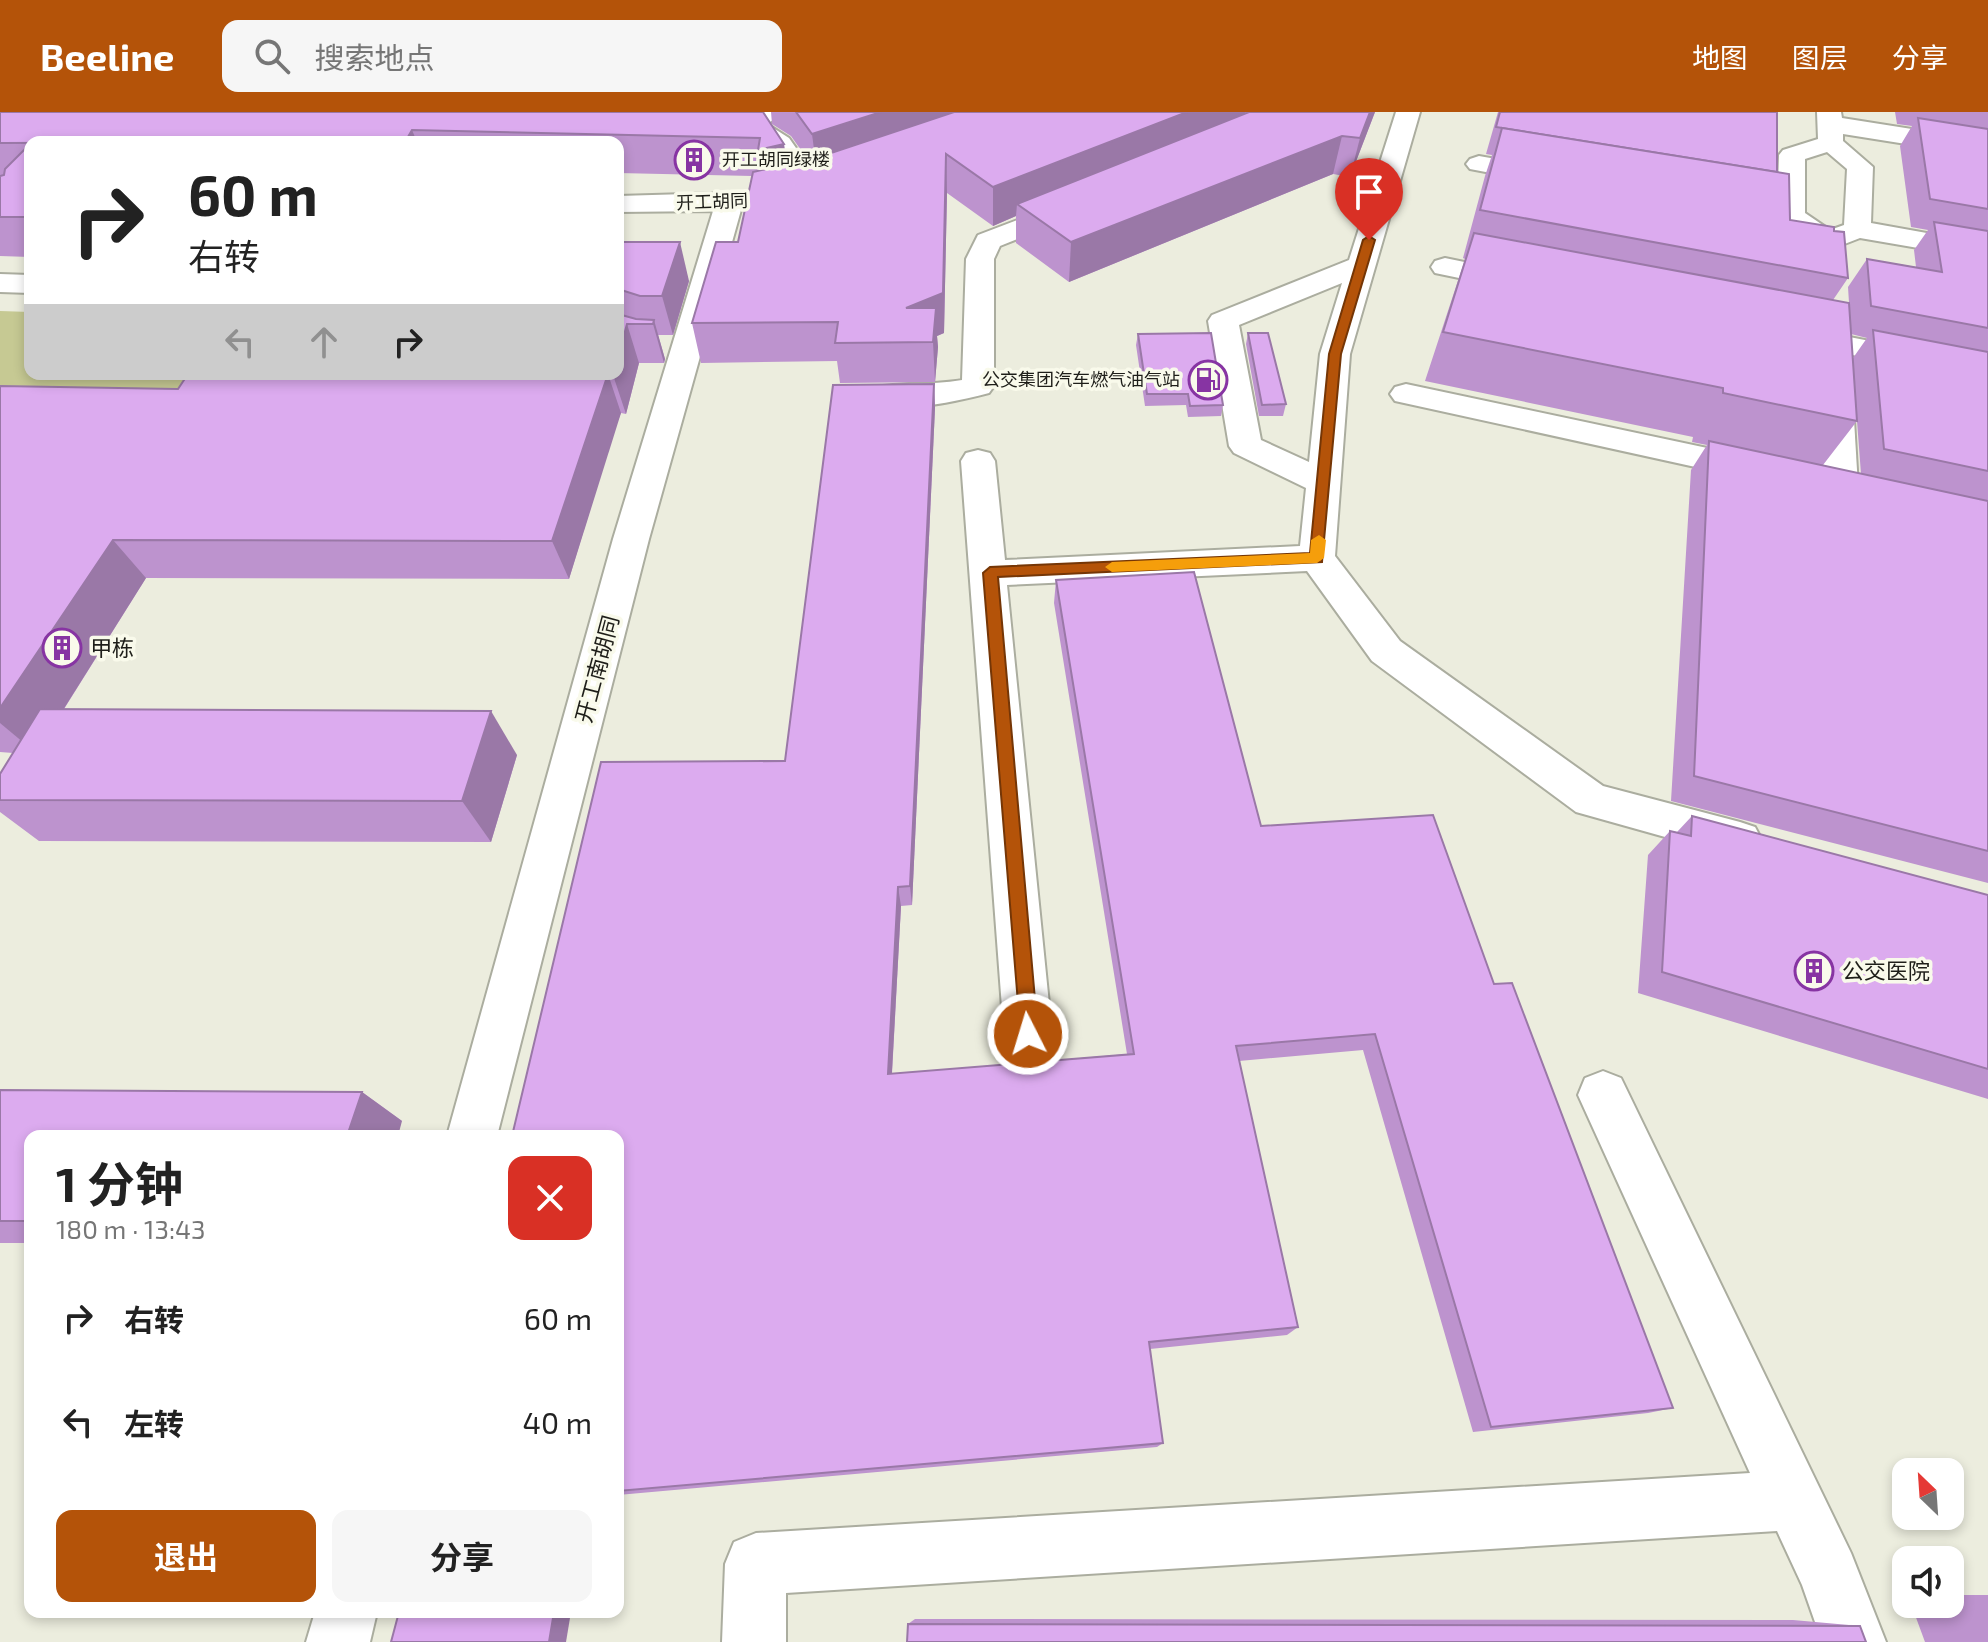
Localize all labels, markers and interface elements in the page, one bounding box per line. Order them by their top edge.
search box [222,20,782,92]
text: Beeline [40,33,174,79]
icon: search [250,34,294,78]
text: 搜索地点 [314,39,434,75]
text: 地图 [1692,40,1748,74]
text: 图层 [1792,40,1848,74]
text: 分享 [1892,40,1948,74]
building icon: 开工胡同绿楼 [673,139,715,181]
place label: 开工胡同绿楼 [722,148,830,170]
pin [1335,158,1403,240]
text: 60 m [188,160,318,227]
icon: right [56,168,160,272]
icon: arrive [1347,170,1391,214]
street label: 开工胡同 [676,189,748,213]
text: 右转 [188,234,260,277]
icon: left [218,320,262,364]
icon: ahead [302,320,346,364]
icon: right [386,320,430,364]
fuel station icon: 公交集团汽车燃气油气站 [1187,359,1229,401]
place label: 公交集团汽车燃气油气站 [982,368,1180,390]
street label: 开工南胡同 [569,612,623,725]
building icon: 甲栋 [41,627,83,669]
place label: 甲栋 [90,634,134,660]
building icon: 公交医院 [1793,950,1835,992]
place label: 公交医院 [1842,957,1930,983]
position arrow [986,992,1070,1076]
text: 1 分钟 [56,1154,183,1212]
button: close [508,1156,592,1240]
text: 180 m · 13:43 [56,1213,206,1244]
icon: right [56,1296,100,1340]
text: 60 m [524,1300,592,1336]
text: 右转 [124,1301,184,1337]
icon: left [56,1400,100,1444]
text: 40 m [522,1404,592,1440]
text: 左转 [124,1405,184,1441]
north arrow [1892,1458,1964,1530]
map controls [1892,1458,1964,1618]
button: 退出 [56,1510,316,1602]
button: 分享 [332,1510,592,1602]
button: sound [1892,1546,1964,1618]

